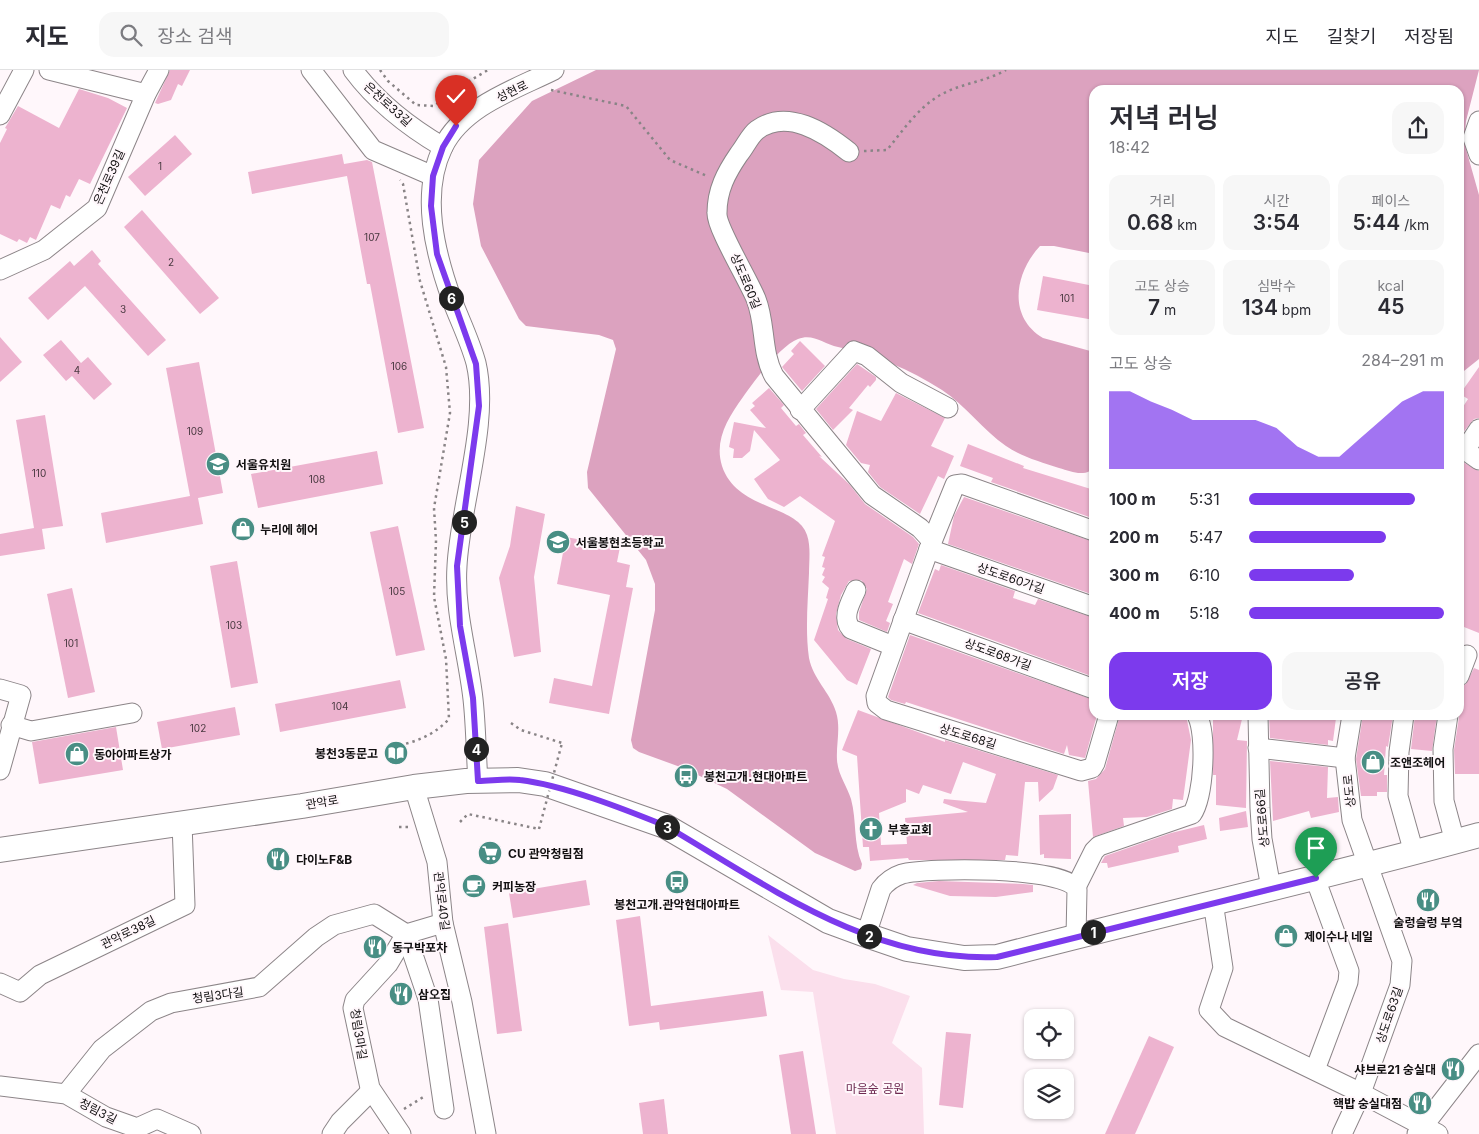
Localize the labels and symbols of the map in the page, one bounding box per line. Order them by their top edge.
pin [435,75,477,126]
street label: 성현로 [494,77,530,105]
street label: 은천로33길 [361,79,415,129]
street label: 은천로39길 [90,147,128,207]
house number: 1 [158,160,162,172]
house number: 107 [364,231,380,243]
street label: 상도로60길 [728,251,764,311]
house number: 2 [168,256,174,268]
pin: 6 [438,286,464,310]
house number: 101 [1060,292,1074,304]
house number: 3 [120,303,126,315]
house number: 106 [391,360,407,372]
house number: 4 [74,364,80,376]
house number: 109 [187,425,203,437]
school or university icon: 서울유치원 [205,451,231,477]
place label: 서울유치원 [236,457,291,472]
house number: 110 [32,467,46,479]
house number: 108 [309,473,325,485]
pin: 5 [452,510,476,534]
shop icon: 누리에 헤어 [230,516,256,542]
place label: 누리에 헤어 [260,522,318,537]
school or university icon: 서울봉현초등학교 [545,529,571,555]
place label: 서울봉현초등학교 [576,535,664,550]
street label: 상도로60가길 [975,559,1047,597]
house number: 105 [389,585,405,597]
house number: 103 [226,619,242,631]
street label: 상도로68가길 [963,635,1033,673]
house number: 101 [64,637,78,649]
house number: 104 [332,700,348,712]
street label: 상도로68길 [938,720,998,752]
house number: 102 [190,722,206,734]
pin: 4 [464,736,488,762]
library icon: 봉천3동문고 [383,740,409,766]
shop icon: 동아아파트상가 [64,741,90,767]
place label: 봉천3동문고 [315,746,378,761]
place label: 동아아파트상가 [94,747,171,762]
shop icon: 조앤조헤어 [1360,749,1386,775]
place label: 조앤조헤어 [1390,755,1445,770]
bus stop icon: 봉천고개.현대아파트 [673,763,699,789]
place label: 봉천고개.현대아파트 [704,769,807,784]
street label: 상도로 [1340,774,1358,808]
street label: 상도로66길 [1252,788,1272,848]
street label: 관악로 [304,792,340,812]
pin: 3 [654,814,680,840]
church icon: 부흥교회 [858,816,884,842]
place label: 부흥교회 [888,822,932,837]
pin [1295,827,1337,878]
supermarket icon: CU 관악청림점 [477,840,503,866]
restaurant icon: 다이노F&B [265,846,291,872]
place label: CU 관악청림점 [508,846,584,861]
place label: 다이노F&B [296,852,352,867]
bus stop icon: 봉천고개.관악현대아파트 [664,869,690,895]
street label: 관악로40길 [431,871,453,931]
cafe icon: 커피농장 [461,873,487,899]
place label: 커피농장 [492,879,536,894]
restaurant icon: 술렁슬렁 부엌 [1415,887,1441,913]
place label: 봉천고개.관악현대아파트 [614,897,740,912]
street label: 관악로38길 [98,912,158,952]
place label: 술렁슬렁 부엌 [1393,915,1463,930]
pin: 1 [1080,920,1106,944]
shop icon: 제이수나 네일 [1273,923,1299,949]
pin: 2 [856,924,882,948]
place label: 제이수나 네일 [1304,929,1373,944]
restaurant icon: 동구박포차 [362,934,388,960]
place label: 동구박포차 [392,940,447,955]
restaurant icon: 삼오집 [388,981,414,1007]
street label: 청림3다길 [191,984,245,1006]
street label: 상도로63길 [1372,985,1406,1045]
place label: 삼오집 [418,987,451,1002]
street label: 청림3마길 [348,1007,370,1061]
restaurant icon: 샤브로21 숭실대 [1440,1056,1466,1082]
place label: 샤브로21 숭실대 [1354,1062,1436,1077]
park label: 마을숲 공원 [846,1081,904,1096]
restaurant icon: 핵밥 숭실대점 [1407,1090,1433,1116]
street label: 청림3길 [77,1095,119,1127]
place label: 핵밥 숭실대점 [1333,1096,1402,1111]

